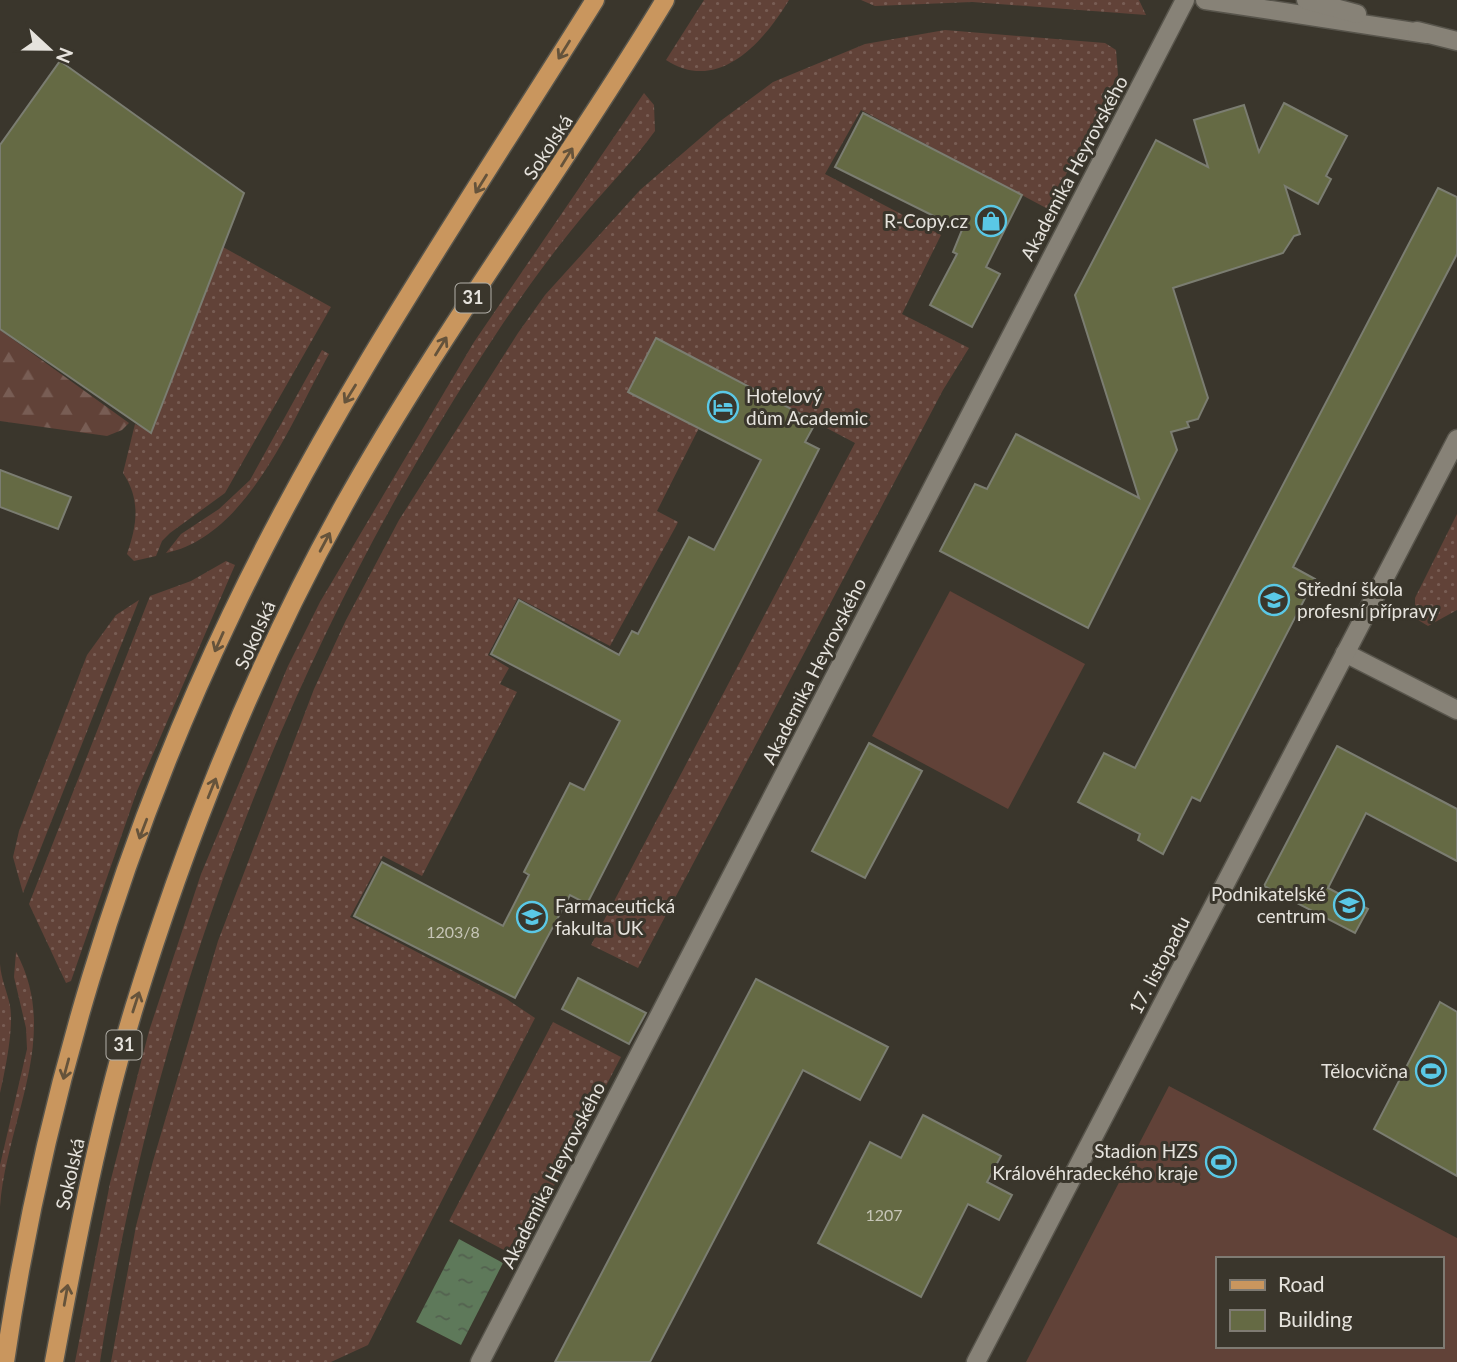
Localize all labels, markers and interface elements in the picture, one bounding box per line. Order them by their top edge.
north arrow [14,14,84,84]
one-way arrow [557,39,571,59]
text: N [52,44,79,67]
street label: Akademika Heyrovského [1015,71,1132,264]
street label: Sokolská [518,110,577,183]
one-way arrow [559,148,574,167]
one-way arrow [473,173,487,193]
shop icon: R-Copy.cz [974,204,1008,238]
place label: R-Copy.cz [884,209,968,232]
road number: 31 [456,284,490,312]
one-way arrow [434,337,448,357]
one-way arrow [342,384,357,403]
place label: Hotelový dům Academic [746,384,868,429]
hotel icon: Hotelový dům Academic [706,390,740,424]
one-way arrow [318,532,332,553]
street label: Akademika Heyrovského [757,574,871,768]
place label: Střední škola profesní přípravy [1297,577,1438,622]
school or university icon: Střední škola profesní přípravy [1257,583,1291,617]
street label: Sokolská [229,597,280,673]
one-way arrow [212,631,225,652]
one-way arrow [206,777,219,799]
one-way arrow [136,818,148,840]
place label: Podnikatelské centrum [1211,882,1326,927]
school or university icon: Podnikatelské centrum [1332,888,1366,922]
place label: Farmaceutická fakulta UK [555,894,675,939]
school or university icon: Farmaceutická fakulta UK [515,900,549,934]
street label: 17. listopadu [1123,912,1194,1018]
house number: 1203/8 [426,922,480,941]
one-way arrow [130,992,143,1014]
road number: 31 [106,1030,142,1060]
sports icon: Tělocvična [1414,1054,1448,1088]
one-way arrow [59,1057,72,1080]
place label: Tělocvična [1321,1059,1408,1082]
street label: Akademika Heyrovského [496,1078,610,1272]
street label: Sokolská [50,1136,89,1212]
place label: Stadion HZS Královéhradeckého kraje [992,1139,1198,1184]
sports icon: Stadion HZS Královéhradeckého kraje [1204,1145,1238,1179]
house number: 1207 [865,1205,903,1224]
legend [1216,1257,1443,1348]
text: Road [1278,1271,1325,1296]
one-way arrow [60,1284,73,1307]
text: Building [1278,1306,1353,1331]

